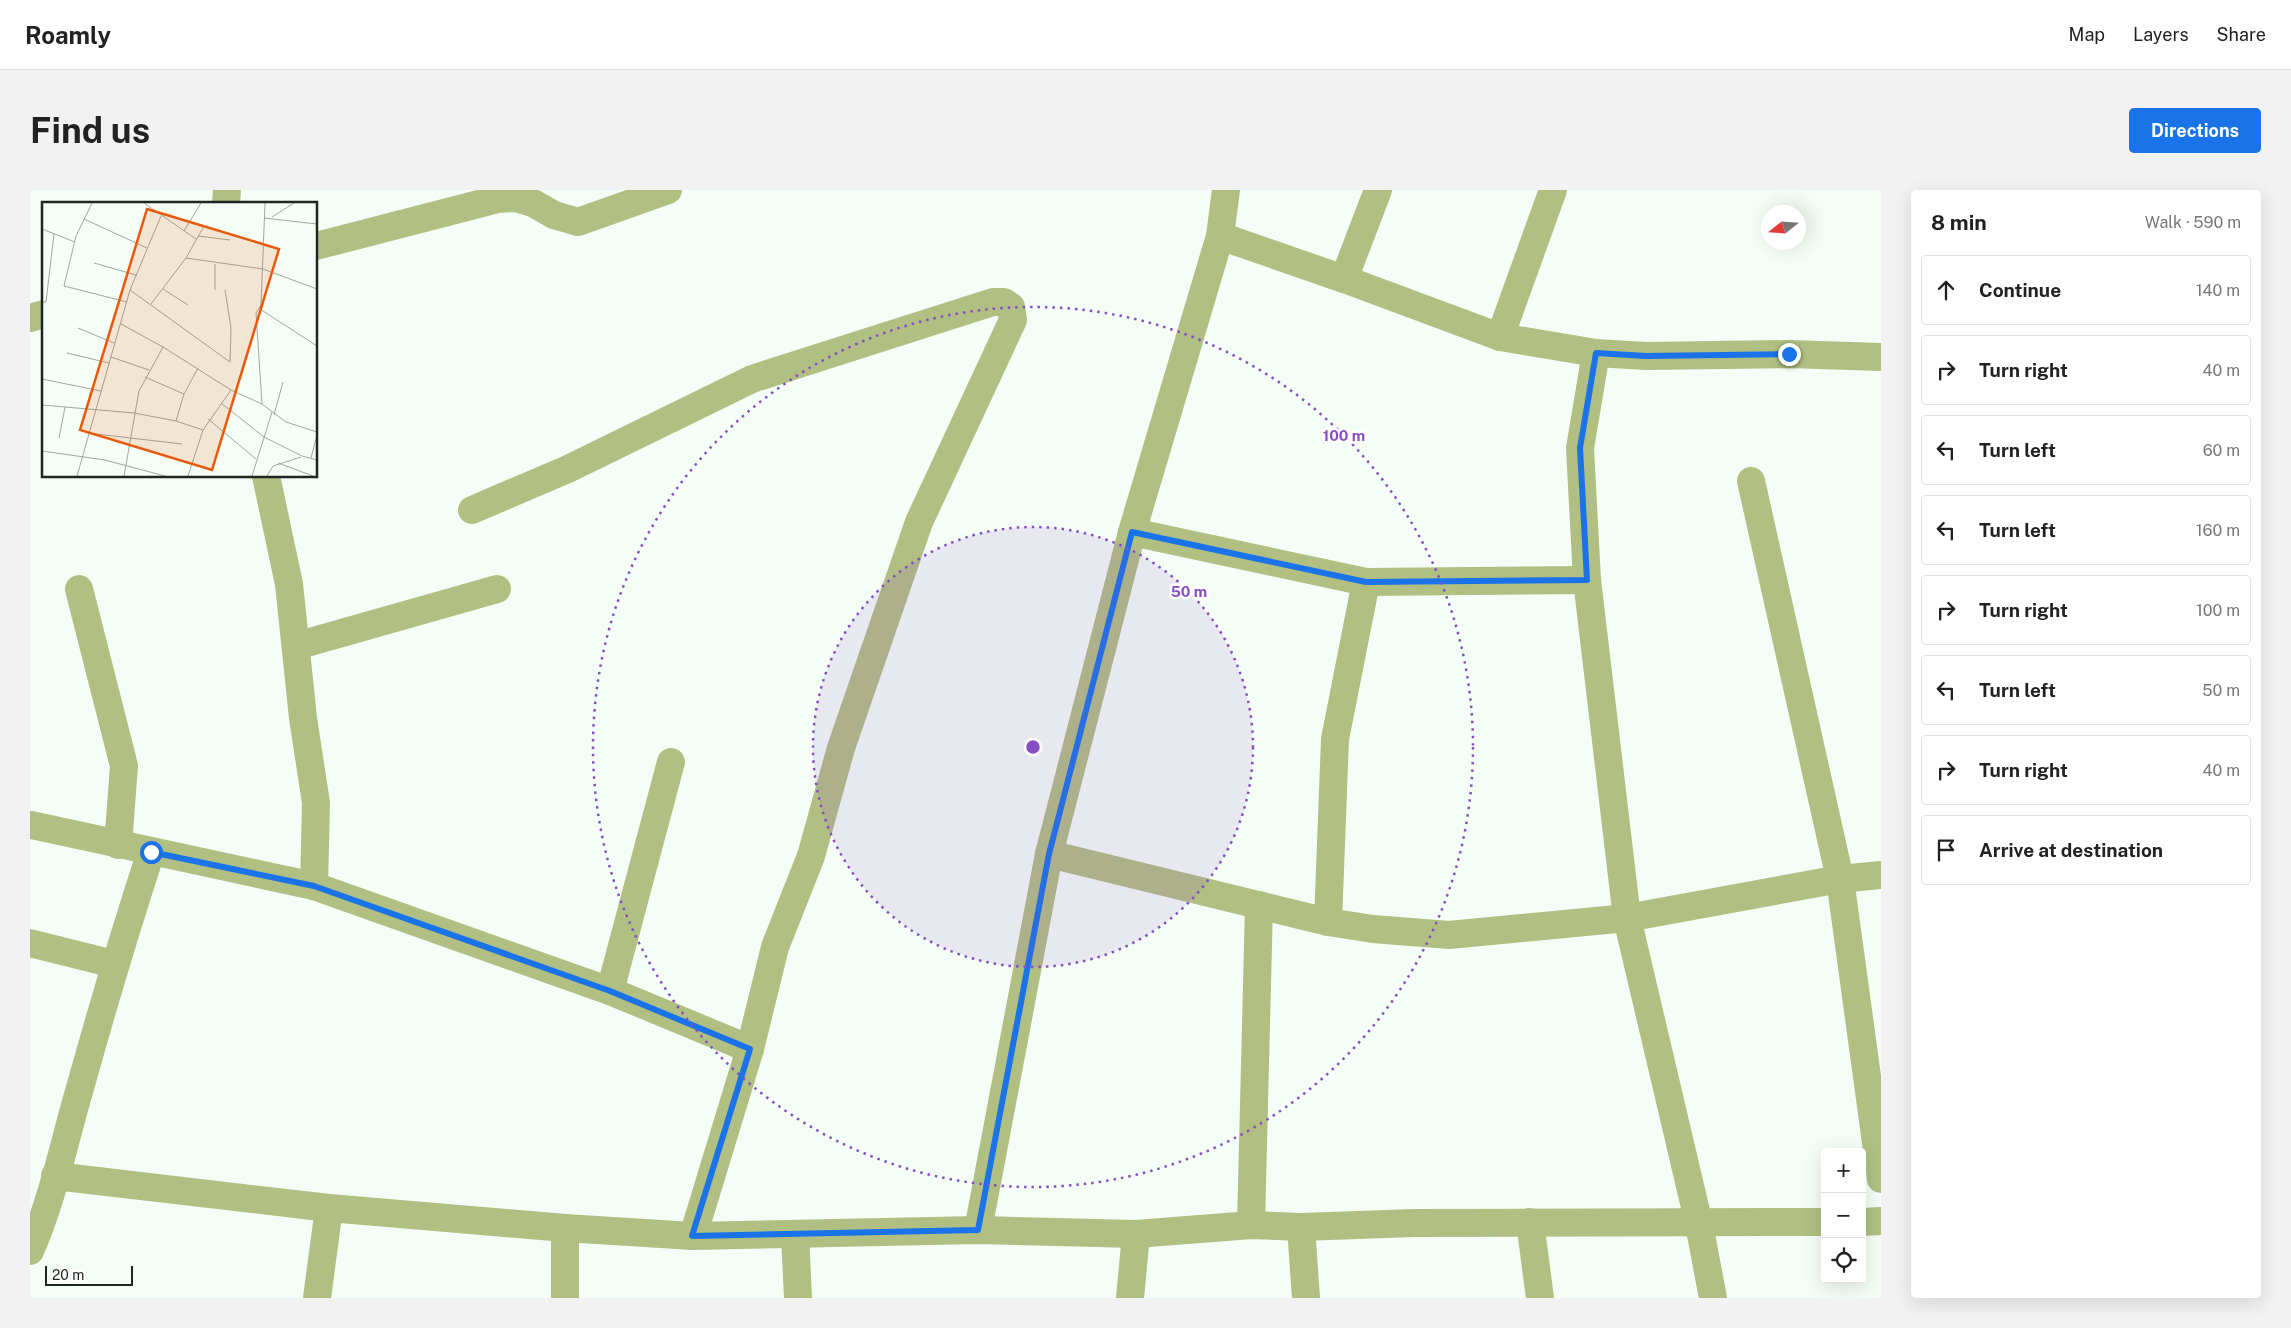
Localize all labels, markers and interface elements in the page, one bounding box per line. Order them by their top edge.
text: Roamly [25,21,111,49]
text: Map [2069,24,2105,45]
text: Layers [2133,24,2189,45]
text: Share [2217,24,2266,45]
button: Directions [2129,108,2261,153]
text: Find us [30,110,150,151]
inset map [42,202,318,478]
north arrow [1761,205,1806,250]
text: 8 min [1931,210,1987,235]
text: Walk · 590 m [2145,213,2241,232]
icon: ahead [1932,276,1960,304]
text: Continue [1979,279,2061,301]
text: 140 m [2196,281,2240,300]
route end [1778,343,1801,366]
icon: right [1932,356,1960,384]
text: Turn right [1979,359,2068,381]
text: 40 m [2202,361,2240,380]
text: 100 m [1323,427,1365,444]
icon: left [1932,436,1960,464]
text: Turn left [1979,439,2056,461]
text: 60 m [2203,441,2240,460]
icon: left [1932,516,1960,544]
text: Turn left [1979,519,2056,541]
text: 160 m [2196,521,2240,540]
text: 50 m [1171,583,1207,600]
icon: right [1932,596,1960,624]
text: Turn right [1979,599,2068,621]
text: 100 m [2196,601,2240,620]
icon: left [1932,676,1960,704]
text: Turn left [1979,679,2056,701]
text: 50 m [2202,681,2240,700]
centre of rings [1024,738,1042,756]
icon: right [1932,756,1960,784]
text: Turn right [1979,759,2068,781]
text: 40 m [2202,761,2240,780]
icon: arrive [1932,836,1960,864]
text: Arrive at destination [1979,839,2163,861]
route start [140,841,163,864]
map controls [1821,1148,1866,1283]
button: + [1821,1148,1866,1193]
button: − [1821,1193,1866,1238]
button: locate [1821,1238,1866,1283]
scale bar [45,1263,132,1286]
text: 20 m [52,1267,84,1283]

